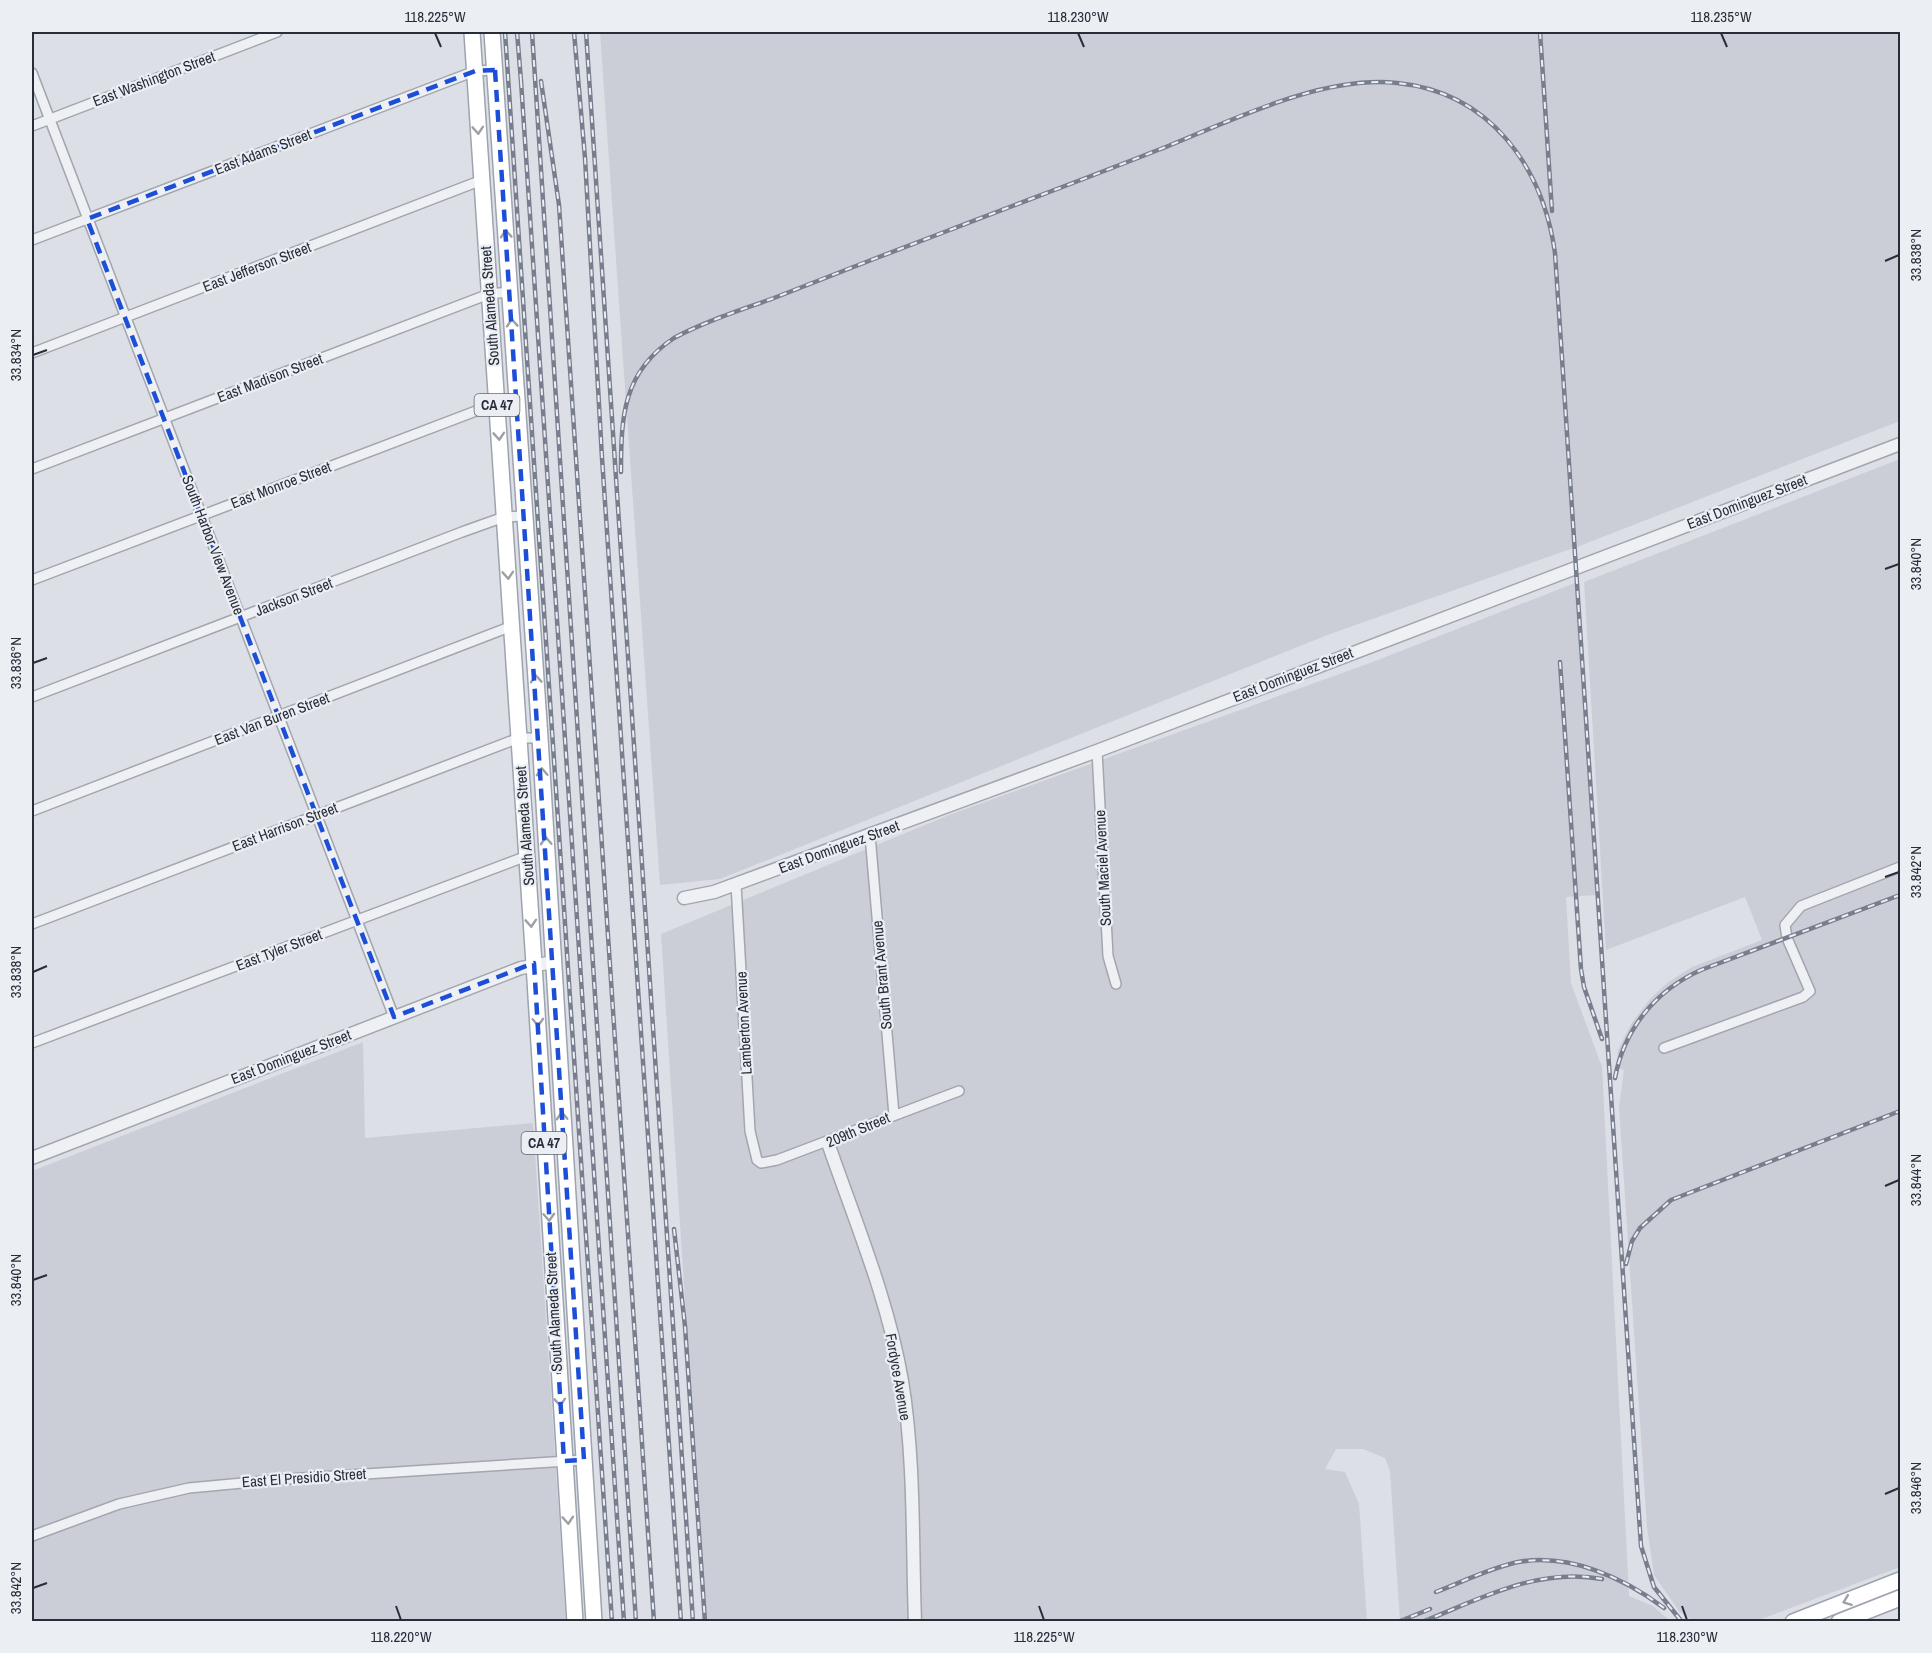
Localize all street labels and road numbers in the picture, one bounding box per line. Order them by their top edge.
street label: East Washington Street [90,45,219,112]
street label: East Adams Street [211,123,315,180]
street label: East Jefferson Street [200,236,315,297]
street label: South Alameda Street [475,245,504,366]
street label: East Madison Street [214,348,326,407]
road number: CA 47 [474,394,520,416]
street label: East Monroe Street [228,456,335,513]
street label: East Dominguez Street [1684,469,1810,534]
street label: South Harbor View Avenue [177,472,250,618]
street label: Jackson Street [252,572,336,621]
street label: East Dominguez Street [1230,642,1356,707]
street label: East Van Buren Street [211,687,333,750]
street label: South Alameda Street [510,765,539,886]
street label: East Harrison Street [229,797,341,856]
street label: South Maciel Avenue [1089,809,1116,927]
street label: East Dominguez Street [775,815,903,878]
street label: South Brant Avenue [866,920,897,1030]
street label: East Tyler Street [233,923,325,976]
street label: Lamberton Avenue [730,971,757,1075]
street label: East Dominguez Street [228,1024,354,1089]
street label: 209th Street [823,1107,893,1152]
road number: CA 47 [522,1132,566,1154]
street label: South Alameda Street [540,1251,567,1372]
street label: Fordyce Avenue [881,1332,917,1422]
street label: East El Presidio Street [241,1463,367,1492]

